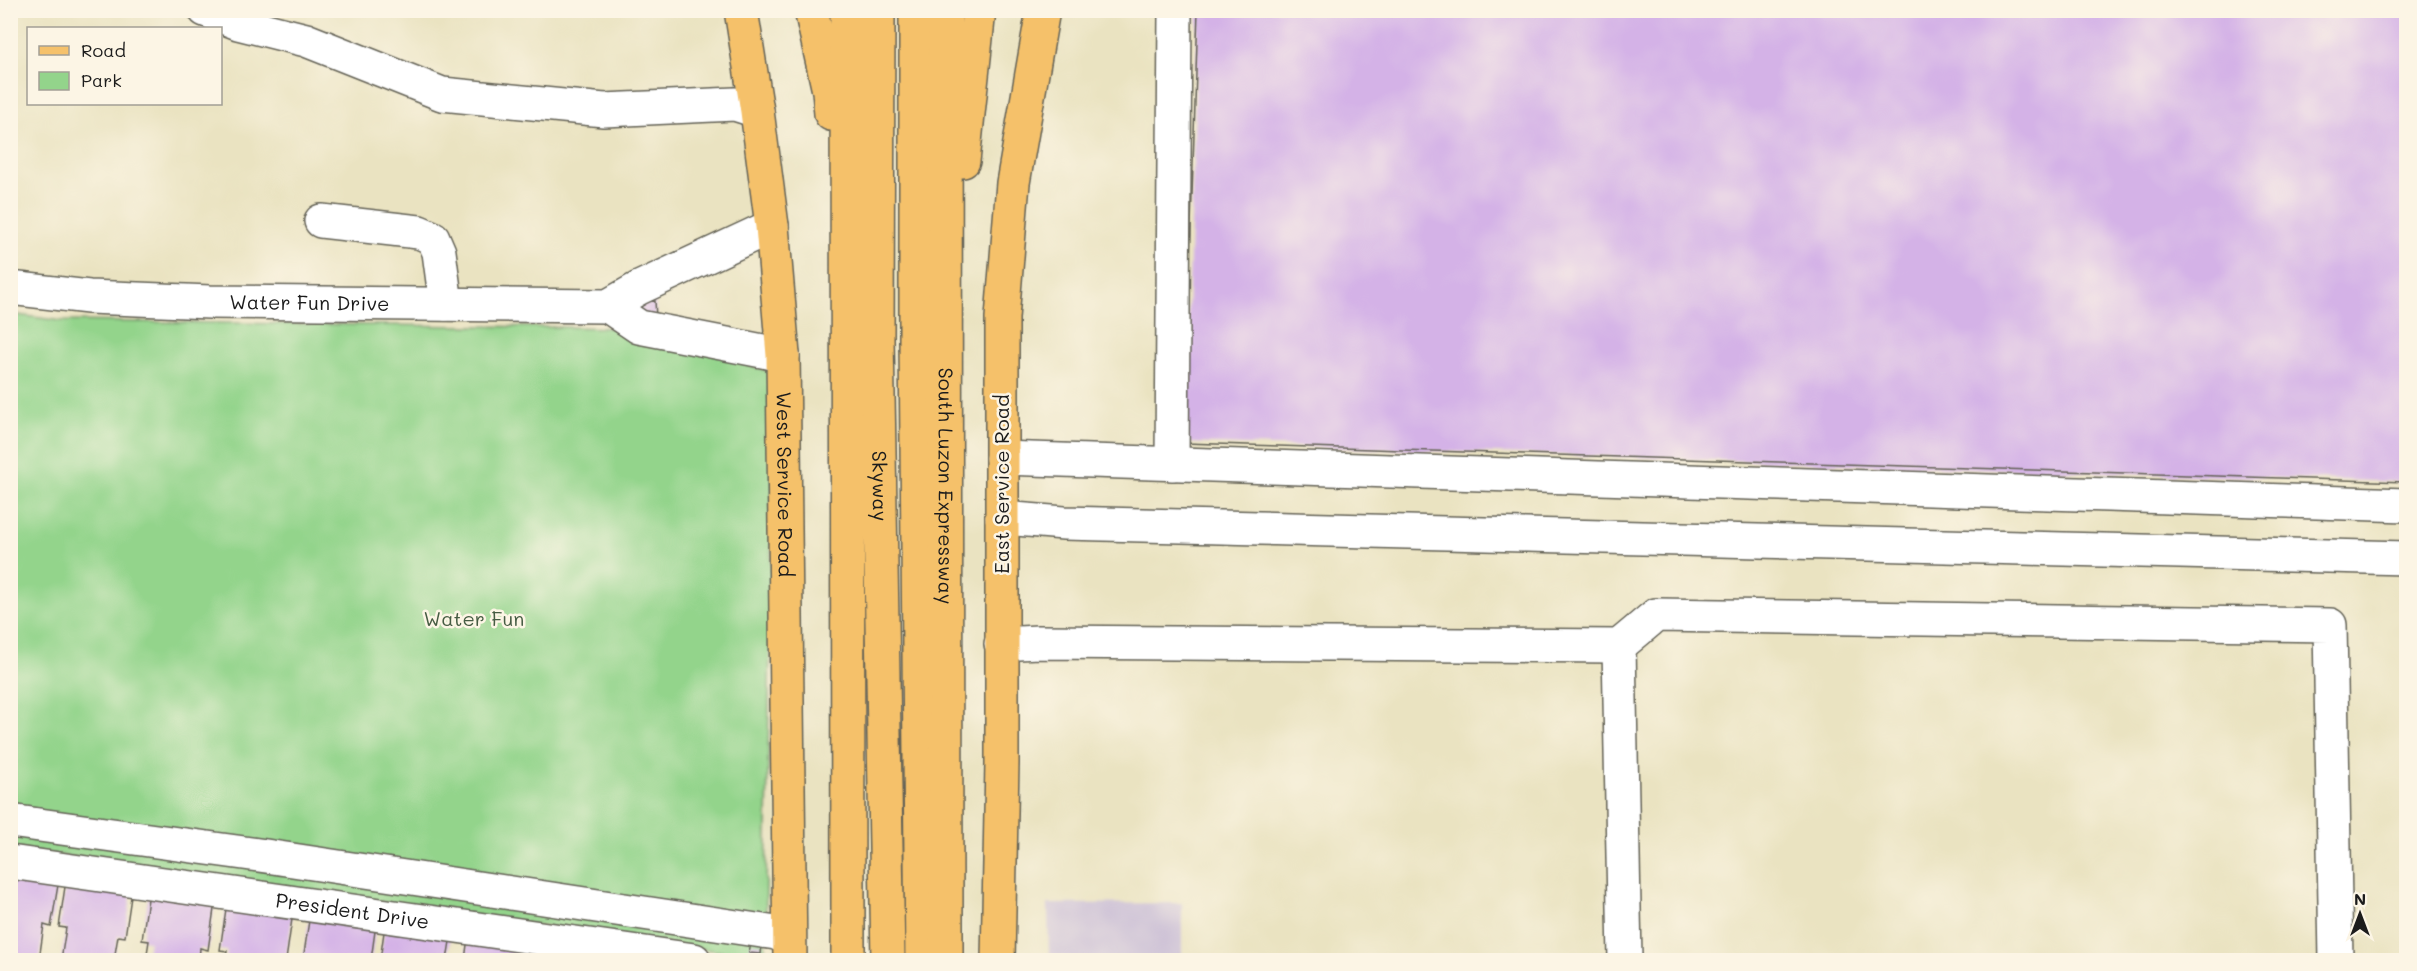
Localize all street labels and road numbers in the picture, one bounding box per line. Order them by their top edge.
street label: Water Fun Drive [229,288,390,316]
street label: South Luzon Expressway [933,368,960,604]
street label: West Service Road [771,391,800,577]
street label: East Service Road [988,394,1014,574]
street label: Skyway [867,450,894,522]
street label: President Drive [274,886,431,934]

